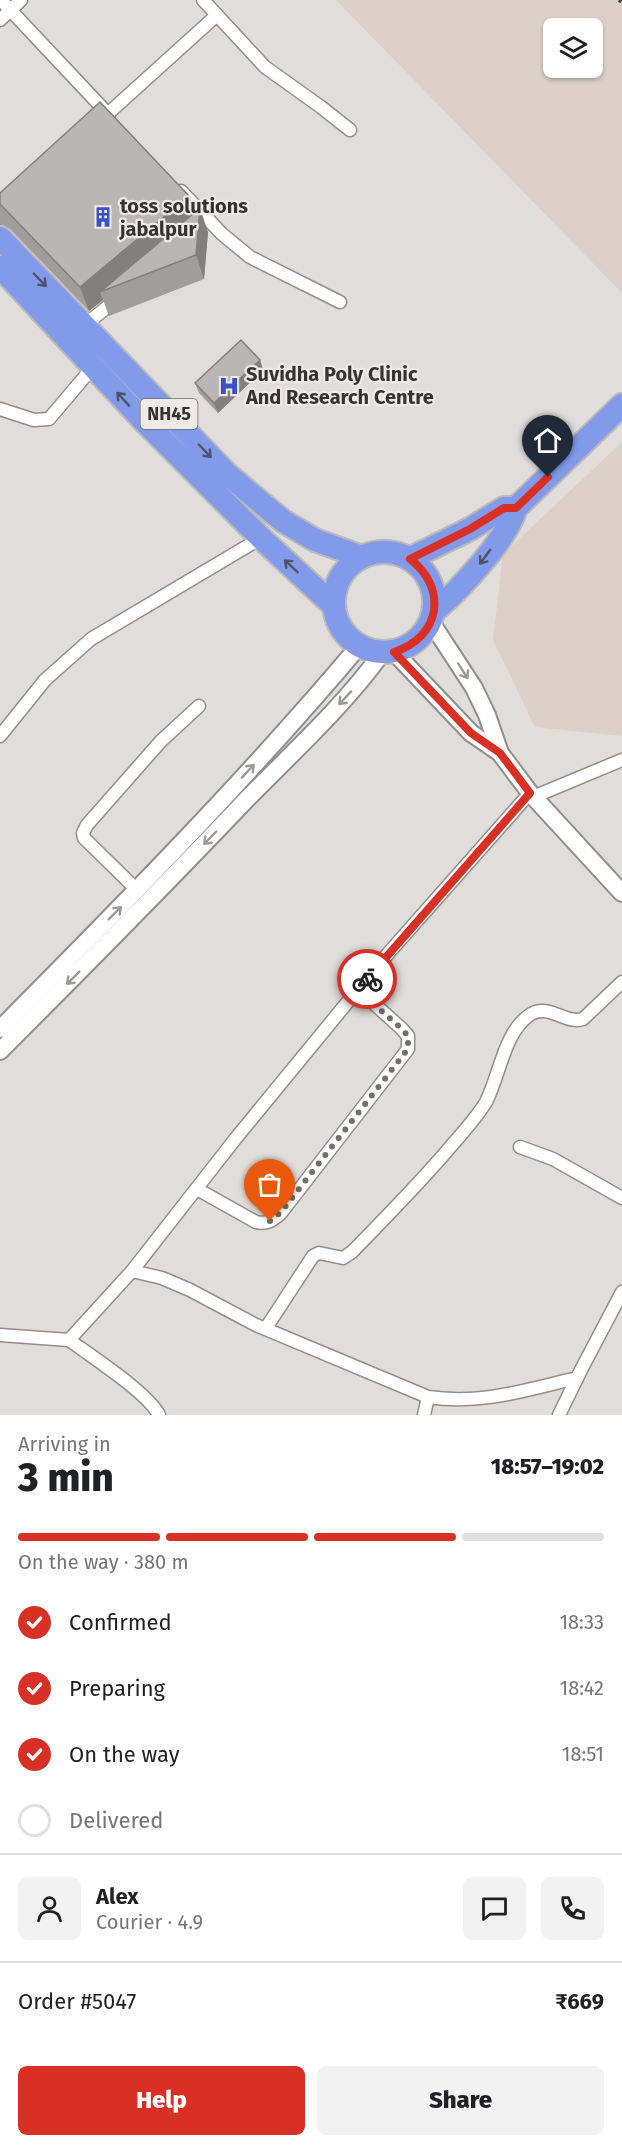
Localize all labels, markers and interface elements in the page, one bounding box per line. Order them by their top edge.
map controls [543,18,603,78]
button: layers [543,18,603,78]
place label: toss solutions jabalpur [119,194,248,241]
building icon: toss solutions jabalpur [91,205,115,229]
one-way arrow [33,273,48,288]
place label: Suvidha Poly Clinic And Research Centre [245,362,434,409]
hospital icon: Suvidha Poly Clinic And Research Centre [217,374,241,398]
one-way arrow [116,392,130,407]
road number: NH45 [140,399,198,429]
pin [522,415,573,477]
icon: home [531,424,564,457]
one-way arrow [198,443,212,458]
one-way arrow [479,549,491,565]
one-way arrow [284,559,299,573]
one-way arrow [457,662,469,679]
one-way arrow [338,690,352,705]
one-way arrow [241,763,255,778]
one-way arrow [203,831,217,846]
one-way arrow [107,905,122,920]
courier [337,949,397,1009]
icon: bike [351,963,384,996]
one-way arrow [66,970,81,985]
pin [244,1159,295,1221]
icon: bag [253,1168,286,1201]
text: Arriving in [18,1432,111,1456]
text: 18:57–19:02 [491,1453,604,1480]
text: 3 min [18,1455,114,1501]
text: On the way · 380 m [18,1550,189,1574]
icon: check [18,1606,51,1639]
text: Confirmed [69,1609,172,1636]
text: 18:33 [559,1610,604,1634]
icon: check [18,1672,51,1705]
text: Preparing [69,1675,165,1702]
text: 18:42 [559,1676,604,1700]
icon: check [18,1738,51,1771]
text: On the way [69,1741,180,1768]
text: 18:51 [562,1742,604,1766]
text: Delivered [69,1807,164,1834]
button: person [18,1877,81,1940]
button: chat [463,1877,526,1940]
button: phone [541,1877,604,1940]
text: Alex [96,1883,139,1910]
text: Courier · 4.9 [96,1910,203,1934]
text: Order #5047 [18,1988,136,2015]
text: ₹669 [555,1988,604,2015]
button: Help [18,2066,305,2135]
button: Share [317,2066,604,2135]

